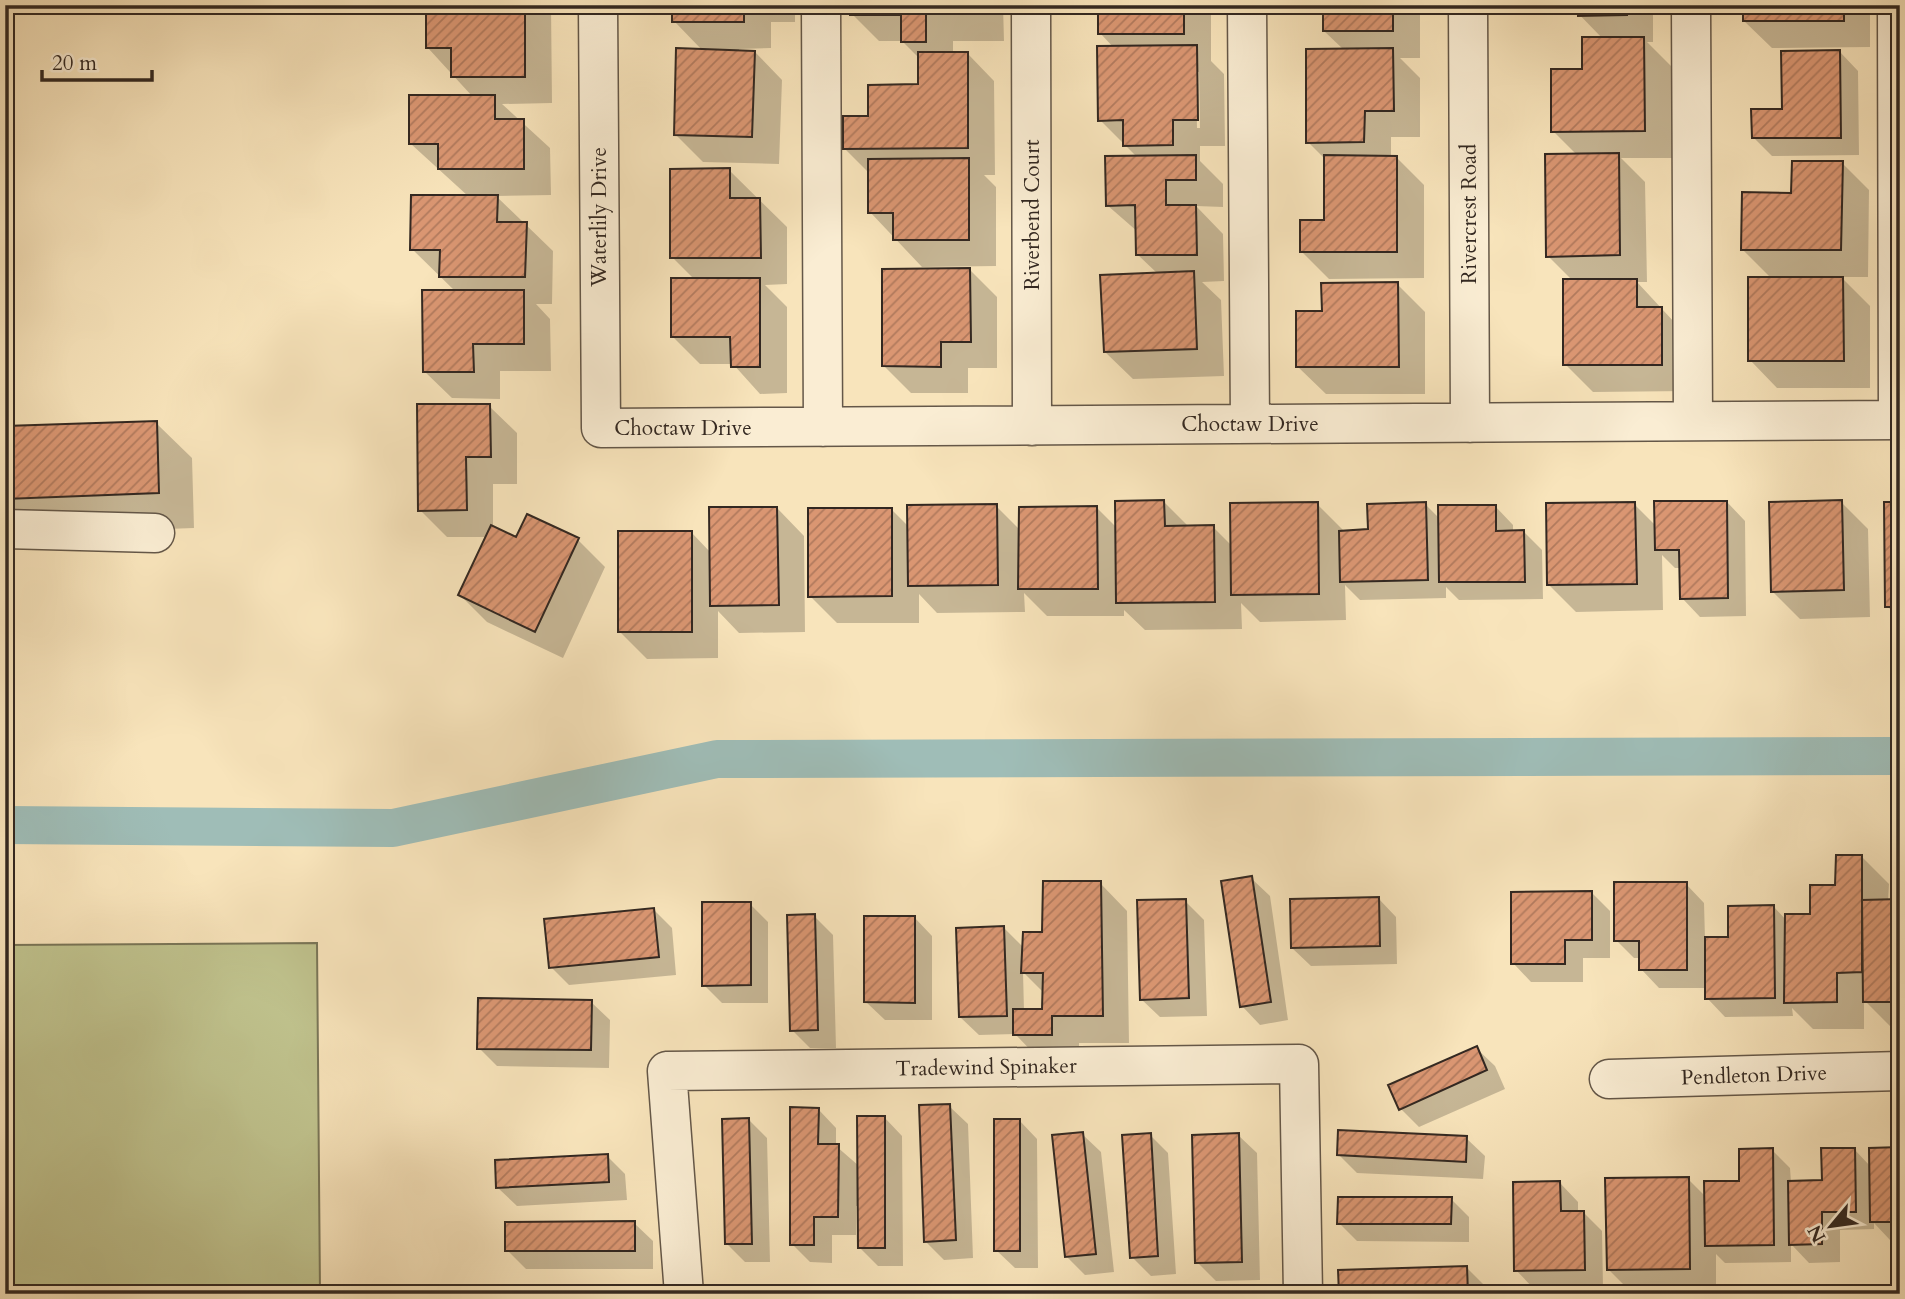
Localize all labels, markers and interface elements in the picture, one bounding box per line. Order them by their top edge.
scale bar [42,38,152,82]
text: 20 m [52,49,97,78]
street label: Riverbend Court [1018,139,1047,291]
street label: Rivercrest Road [1455,144,1484,284]
street label: Waterlily Drive [585,147,614,288]
street label: Choctaw Drive [1181,410,1319,439]
street label: Choctaw Drive [614,414,752,443]
street label: Tradewind Spinaker [895,1051,1077,1084]
street label: Pendleton Drive [1680,1058,1828,1093]
north arrow [1797,1190,1867,1260]
text: N [1801,1220,1832,1247]

